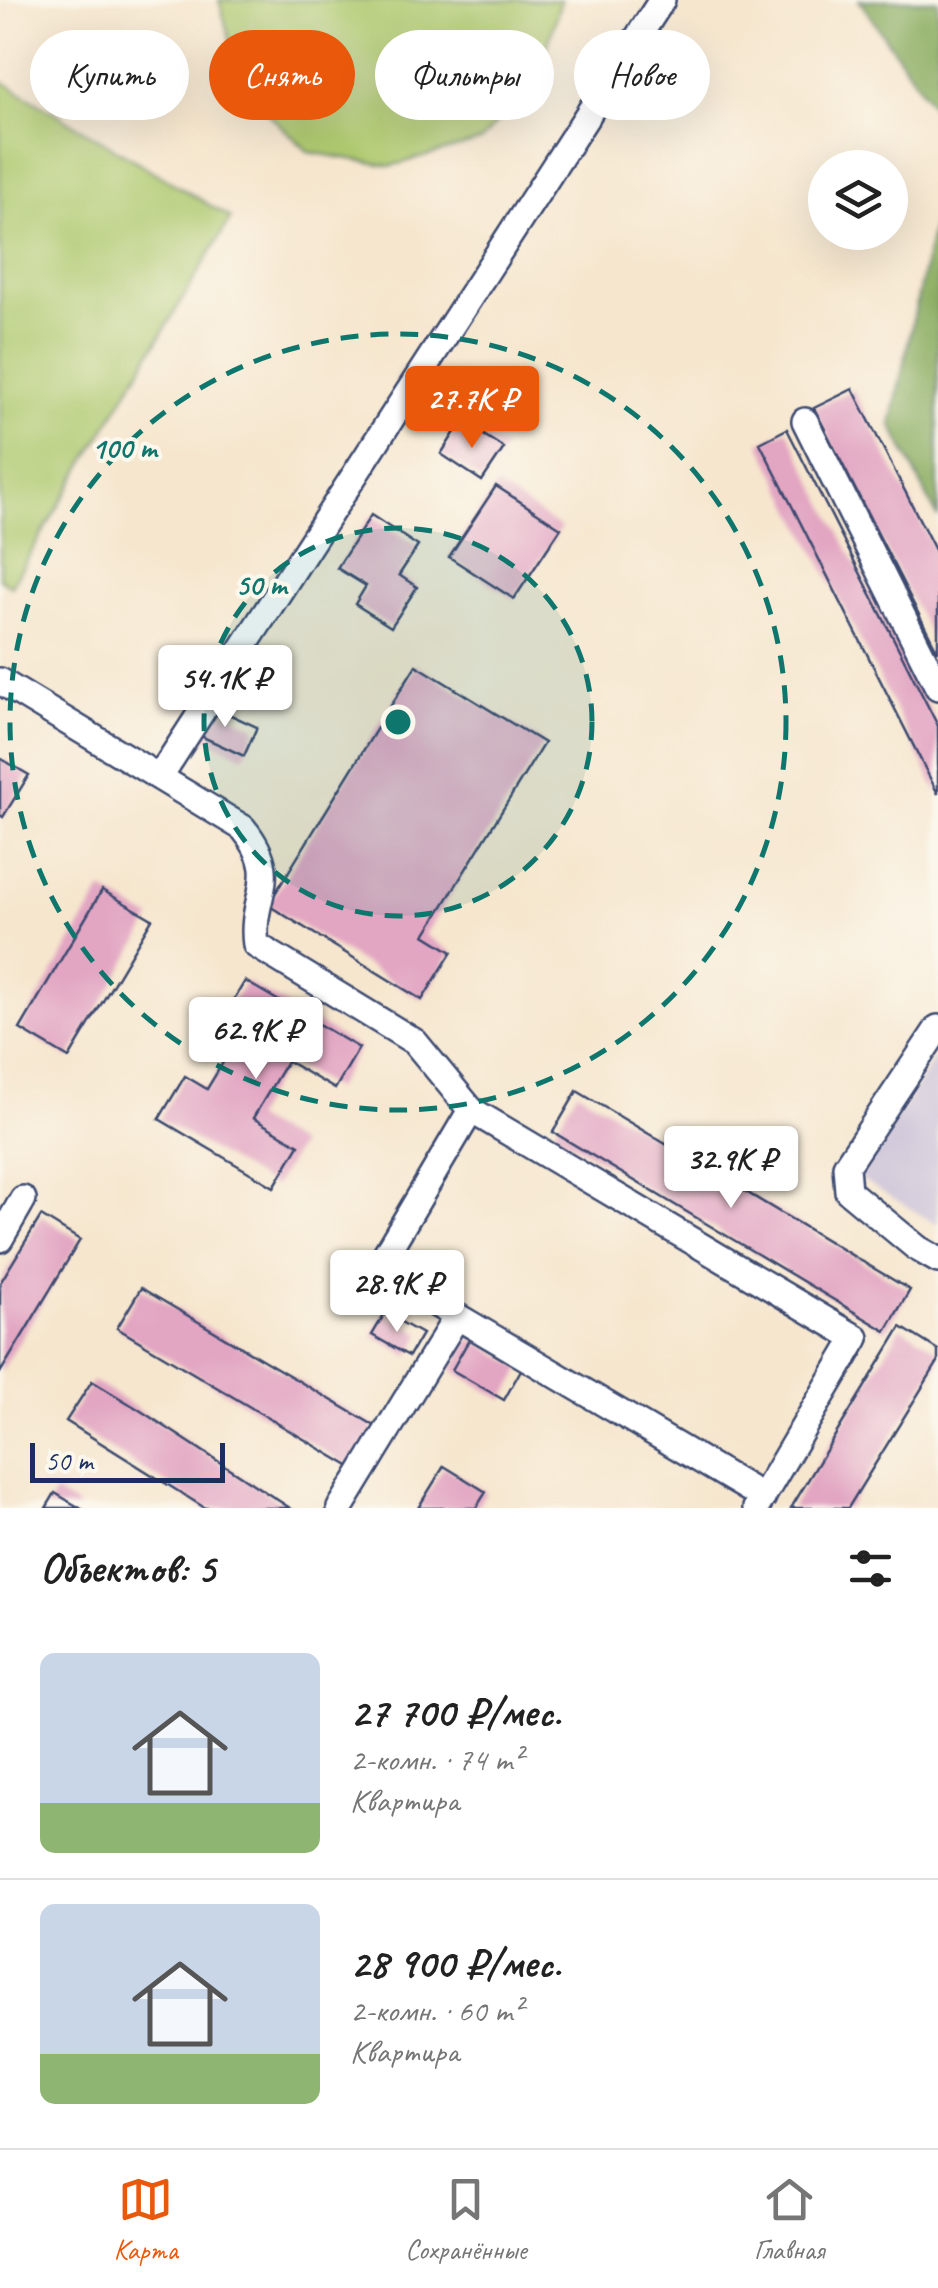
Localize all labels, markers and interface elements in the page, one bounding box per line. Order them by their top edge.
chip: Купить [30,30,189,120]
chip: Снять [209,30,355,120]
chip: Фильтры [375,30,554,120]
chip: Новое [574,30,710,120]
map controls [808,150,908,250]
button: layers [808,150,908,250]
pin: 27.7K ₽ [380,366,564,451]
text: 27.7K ₽ [427,378,517,419]
text: 100 m [92,429,159,467]
text: 50 m [236,566,289,604]
pin: 54.1K ₽ [133,645,317,730]
text: 54.1K ₽ [180,657,270,698]
centre of rings [380,704,416,740]
pin: 62.9K ₽ [164,997,348,1082]
text: 62.9K ₽ [211,1009,301,1050]
pin: 32.9K ₽ [639,1126,823,1211]
text: 32.9K ₽ [686,1138,776,1179]
pin: 28.9K ₽ [305,1250,489,1335]
text: 28.9K ₽ [352,1262,442,1303]
scale bar [30,1438,225,1482]
text: 50 m [45,1443,93,1478]
icon: filters [843,1541,898,1596]
text: Объектов: 5 [40,1542,215,1595]
text: 27 700 ₽/мес. [350,1686,561,1739]
icon: home [120,1693,240,1813]
text: 2-комн. · 74 m² [350,1739,522,1780]
text: Квартира [350,1780,459,1821]
text: 28 900 ₽/мес. [350,1937,561,1990]
icon: home [120,1944,240,2064]
text: 2-комн. · 60 m² [350,1990,522,2031]
text: Квартира [350,2031,459,2072]
tab: Карта [114,2172,178,2267]
tab: Сохранённые [405,2172,527,2267]
tab: Главная [754,2172,824,2267]

